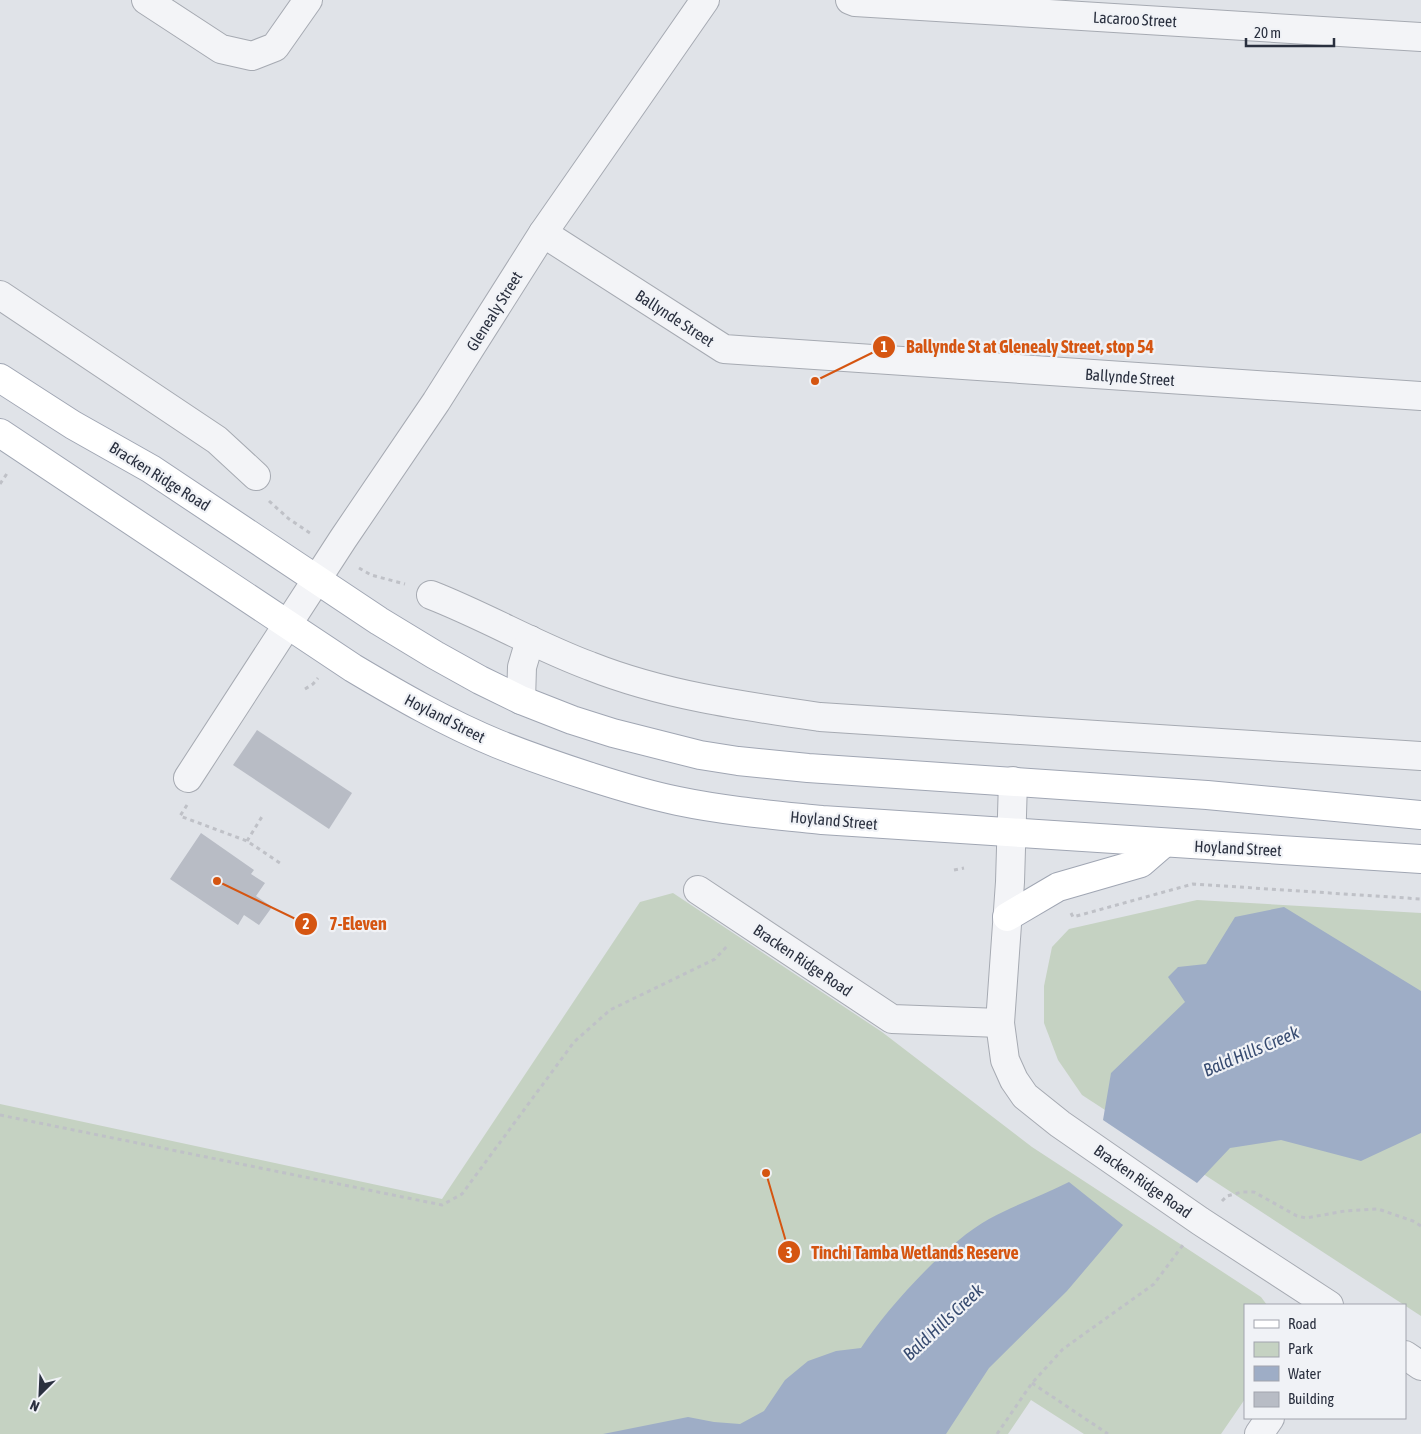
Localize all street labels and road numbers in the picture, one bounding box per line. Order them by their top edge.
street label: Lacaroo Street [1093,8,1178,30]
street label: Glenealy Street [462,268,527,355]
street label: Ballynde Street [632,286,718,351]
street label: Ballynde Street [1084,365,1176,390]
street label: Bracken Ridge Road [106,438,214,515]
street label: Hoyland Street [401,690,488,747]
street label: Hoyland Street [790,807,879,834]
street label: Hoyland Street [1194,837,1283,860]
street label: Bracken Ridge Road [750,920,856,1000]
street label: Bracken Ridge Road [1090,1141,1195,1222]

